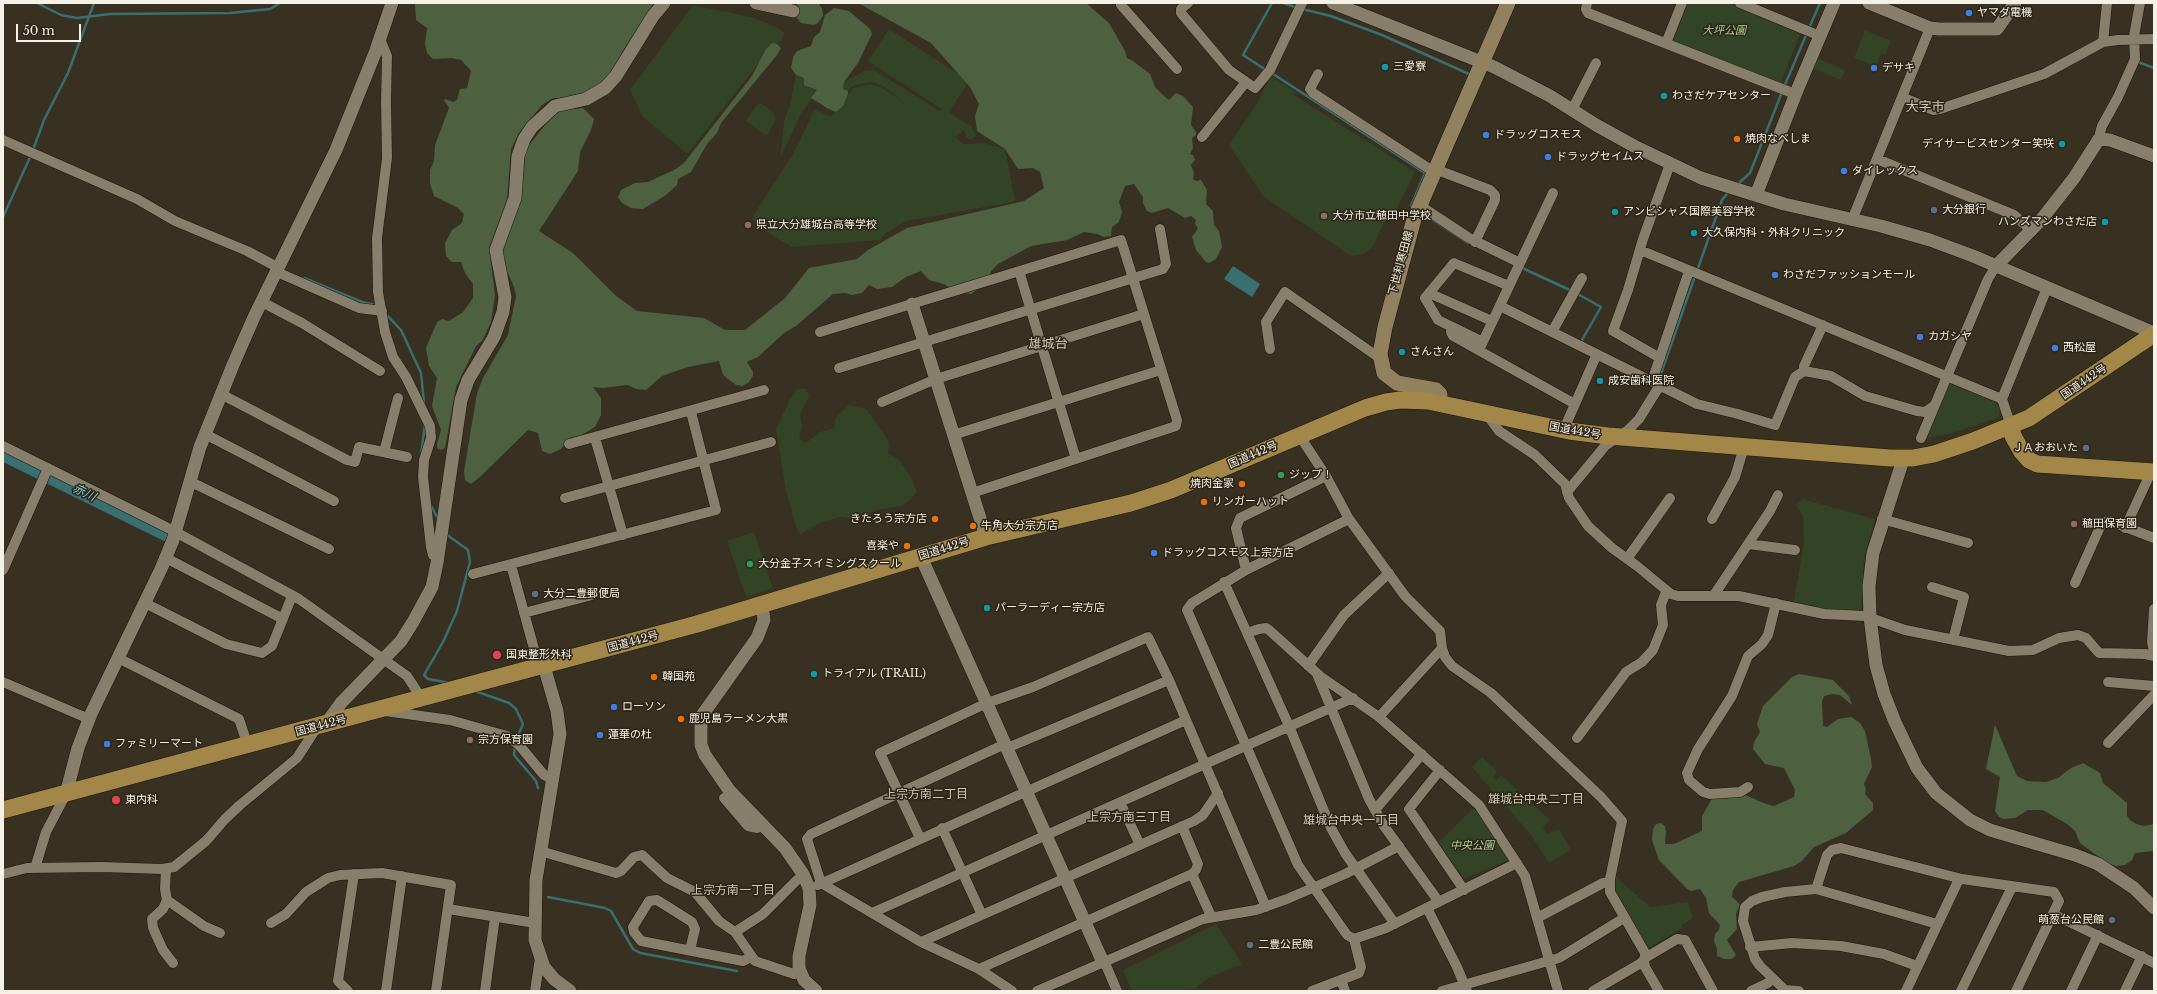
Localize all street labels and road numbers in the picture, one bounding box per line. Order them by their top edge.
street label: 下世利寒田線 [1386,229,1416,297]
street label: 国道442号 [2058,362,2110,402]
street label: 国道442号 [1548,420,1602,442]
street label: 国道442号 [1226,439,1280,471]
street label: 国道442号 [917,535,971,563]
street label: 国道442号 [606,629,660,655]
street label: 国道442号 [294,713,348,739]

